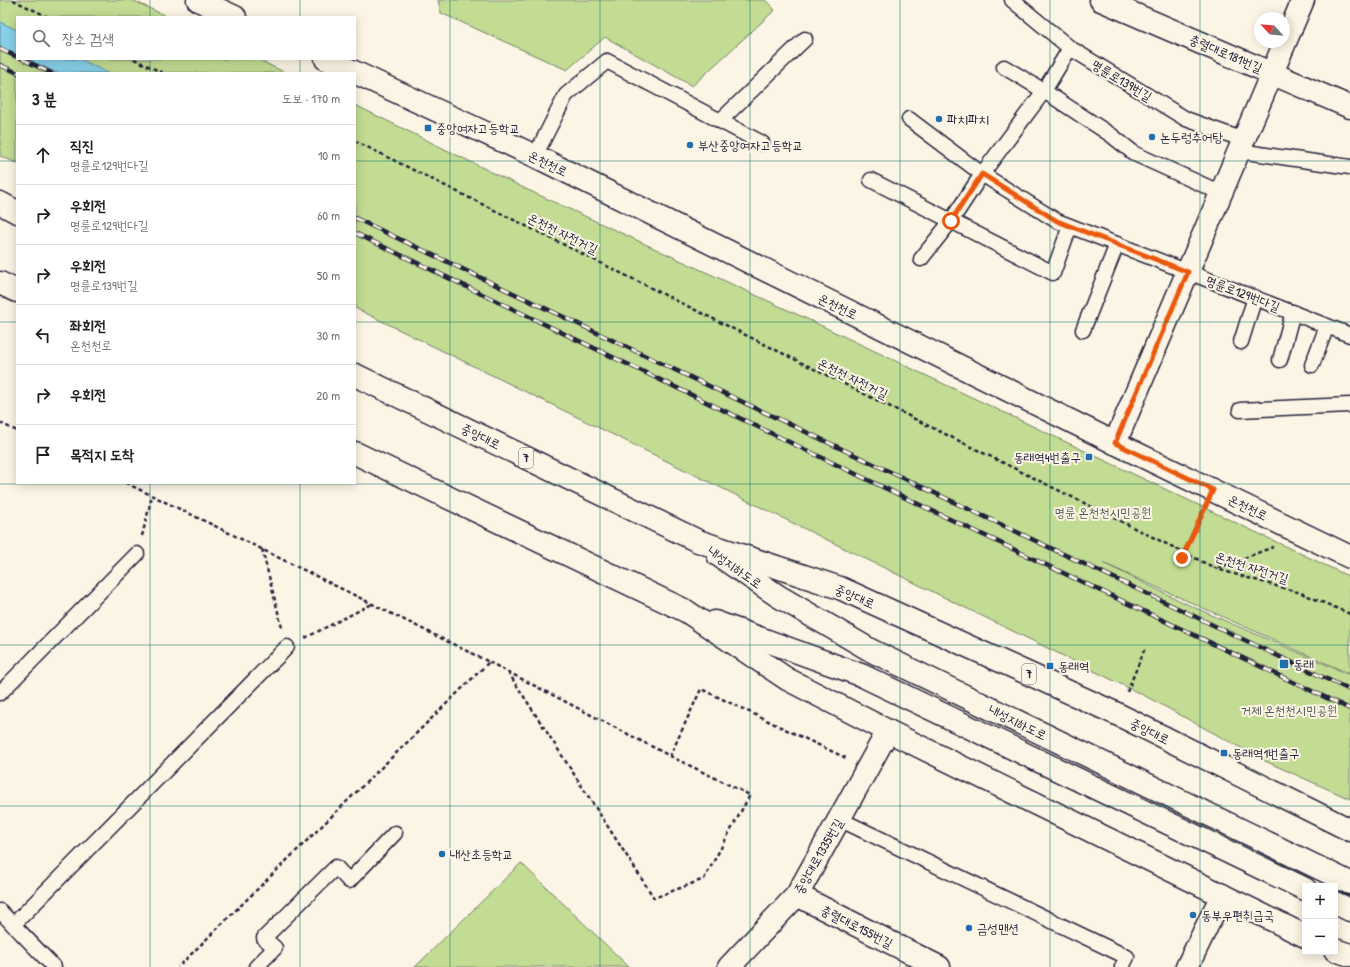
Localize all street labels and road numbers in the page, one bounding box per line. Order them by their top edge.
street label: 충렬대로181번길 [1187,30,1265,76]
street label: 명륜로139번길 [1088,55,1156,105]
street label: 온천천로 [525,146,571,180]
street label: 온천천 자전거길 [525,208,601,258]
street label: 명륜로129번다길 [1203,271,1283,315]
street label: 온천천로 [815,289,861,323]
street label: 온천천 자전거길 [815,353,891,403]
street label: 중앙대로 [458,419,504,453]
road number: 7 [519,448,533,468]
street label: 온천천로 [1225,490,1271,524]
street label: 내성지하도로 [704,542,766,592]
street label: 온천천 자전거길 [1213,547,1291,587]
street label: 중앙대로 [832,580,878,612]
road number: 7 [1022,664,1036,684]
street label: 내성지하도로 [986,700,1050,744]
street label: 중앙대로 [1127,714,1173,748]
street label: 중앙대로1335번길 [789,815,847,897]
street label: 충렬대로155번길 [818,900,896,952]

